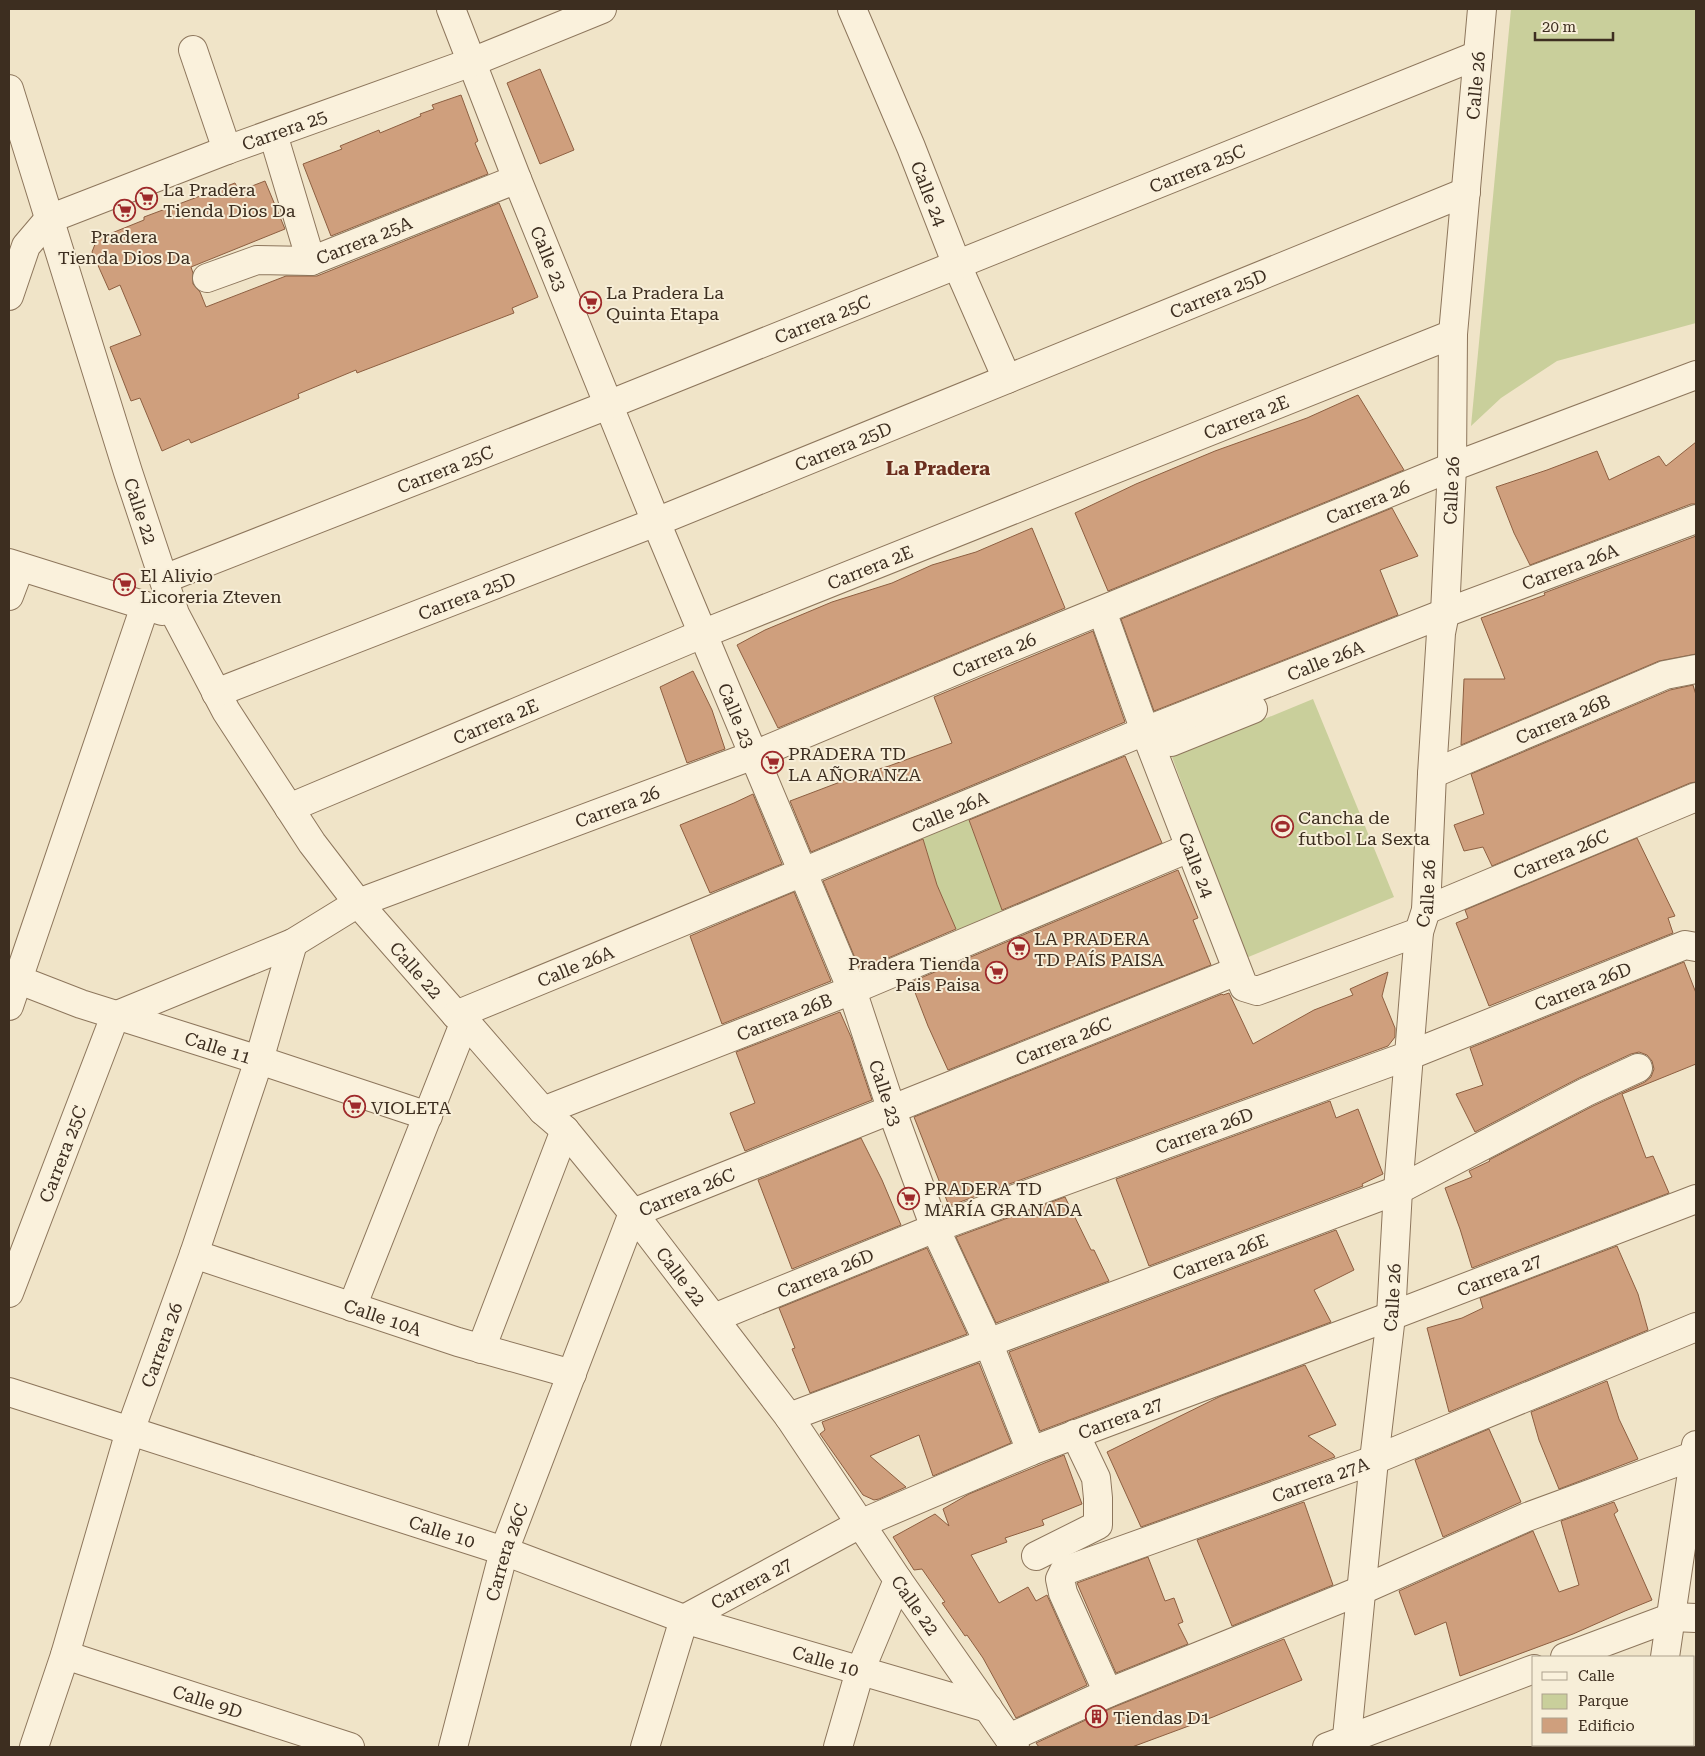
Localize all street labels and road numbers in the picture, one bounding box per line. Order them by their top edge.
street label: Calle 26 [1462,50,1489,120]
street label: Carrera 25 [239,105,330,154]
street label: Carrera 25C [1146,139,1248,197]
street label: Calle 24 [907,158,951,229]
street label: Carrera 25A [313,211,415,269]
street label: Calle 23 [527,223,572,294]
street label: Carrera 25D [1166,264,1270,322]
street label: Carrera 25C [771,290,874,347]
street label: Carrera 2E [1200,390,1292,443]
street label: Carrera 25D [791,417,895,475]
street label: Carrera 25C [394,440,497,497]
street label: Calle 26 [1439,456,1463,525]
street label: Calle 22 [120,475,162,547]
street label: Carrera 26 [1323,475,1413,528]
street label: Carrera 26A [1519,538,1622,594]
street label: Carrera 2E [824,540,916,593]
street label: Carrera 25D [415,567,519,624]
street label: Carrera 26 [949,628,1039,681]
street label: Calle 26A [1284,635,1367,685]
street label: Calle 23 [714,680,760,751]
street label: Carrera 26B [1512,689,1613,748]
street label: Carrera 2E [450,694,541,748]
street label: Carrera 26 [572,781,663,832]
street label: Calle 26A [908,786,992,837]
street label: Carrera 26C [1510,824,1612,883]
street label: Calle 24 [1175,829,1219,901]
street label: Calle 26 [1411,859,1439,930]
street label: Calle 22 [386,937,447,1002]
street label: Calle 26A [534,941,617,991]
street label: Carrera 26D [1531,957,1634,1015]
street label: Carrera 26B [733,988,835,1045]
street label: Carrera 26C [1012,1012,1115,1069]
street label: Calle 11 [182,1027,254,1067]
street label: Calle 23 [865,1057,907,1129]
street label: Carrera 25C [34,1102,90,1205]
street label: Carrera 26D [1152,1103,1256,1157]
street label: Carrera 26C [635,1163,738,1220]
street label: Carrera 26E [1169,1229,1271,1284]
street label: Calle 22 [652,1243,710,1310]
street label: Carrera 26D [774,1244,877,1302]
street label: Carrera 27 [1454,1249,1544,1300]
street label: Calle 26 [1379,1263,1404,1333]
street label: Calle 10A [341,1294,425,1340]
street label: Carrera 26 [136,1299,186,1390]
street label: Carrera 27 [1075,1392,1166,1443]
street label: Carrera 27A [1269,1452,1372,1506]
street label: Carrera 26C [481,1500,532,1603]
street label: Calle 10 [406,1511,478,1552]
street label: Carrera 27 [707,1552,795,1613]
street label: Calle 22 [887,1571,944,1639]
street label: Calle 10 [790,1641,862,1680]
street label: Calle 9D [170,1680,245,1722]

